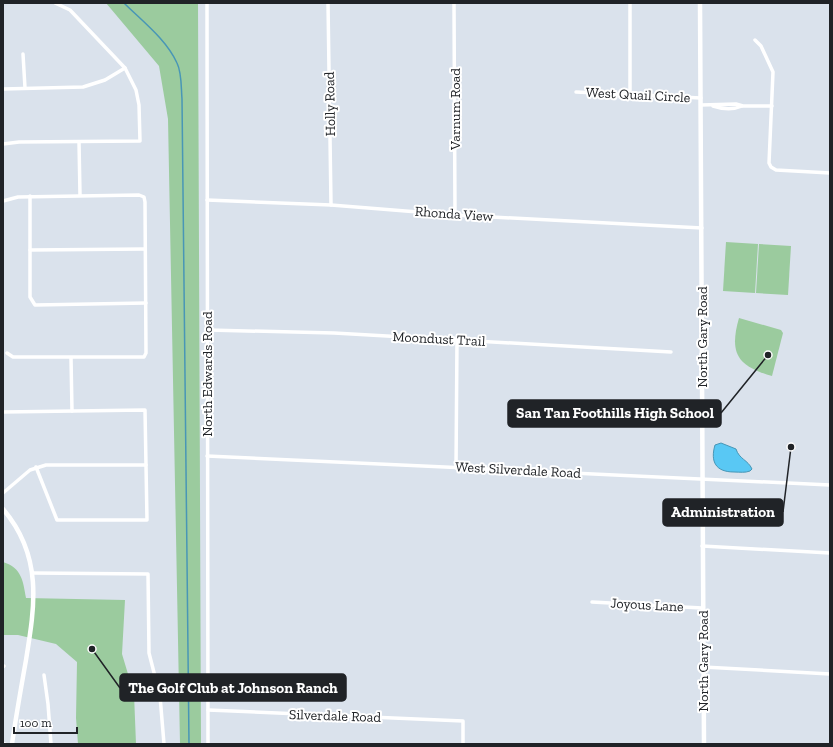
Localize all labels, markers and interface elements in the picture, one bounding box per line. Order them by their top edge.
street label: Varnum Road [447,68,464,151]
street label: Holly Road [321,71,339,137]
street label: West Quail Circle [585,84,691,106]
street label: Rhonda View [414,203,494,225]
street label: North Gary Road [694,286,711,388]
street label: North Edwards Road [199,311,216,437]
street label: Moondust Trail [392,328,486,350]
callout: San Tan Foothills High School [508,400,721,427]
text: San Tan Foothills High School [516,404,714,422]
street label: West Silverdale Road [455,458,582,482]
callout: Administration [663,499,783,526]
text: Administration [671,503,775,521]
street label: Joyous Lane [610,595,684,615]
street label: North Gary Road [695,610,712,712]
callout: The Golf Club at Johnson Ranch [120,674,346,701]
text: The Golf Club at Johnson Ranch [128,679,338,697]
street label: Silverdale Road [289,706,382,726]
scale bar [14,709,77,735]
text: 100 m [20,716,52,730]

